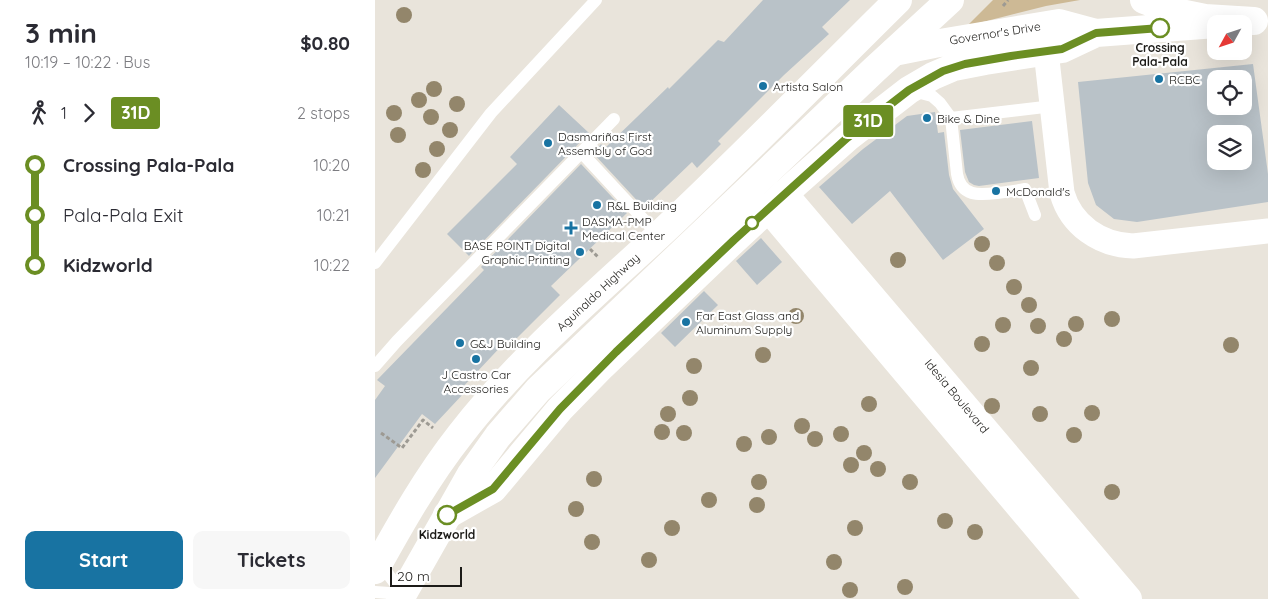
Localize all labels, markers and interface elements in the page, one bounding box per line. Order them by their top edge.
text: 3 min [25,15,97,50]
north arrow [1207,15,1253,60]
map controls [1207,15,1252,170]
street label: Governor's Drive [948,18,1042,48]
marker: Crossing Pala-Pala [1150,18,1170,38]
text: $0.80 [300,31,350,55]
place label: Crossing Pala-Pala [1132,40,1188,69]
text: 10:19 – 10:22 · Bus [25,52,150,72]
button: locate [1207,70,1252,115]
place label: RCBC [1169,72,1201,87]
marker: RCBC [1153,73,1165,85]
place label: Artista Salon [773,79,843,94]
marker: Artista Salon [757,80,769,92]
icon: walk [25,99,53,127]
icon: forward [75,99,103,127]
text: 31D [121,101,150,124]
text: 1 [61,103,67,123]
text: 2 stops [297,103,350,123]
line badge: 31D [839,105,897,137]
text: 31D [853,109,883,132]
place label: Bike & Dine [937,111,1000,126]
marker: Bike & Dine [921,112,933,124]
button: layers [1207,125,1252,170]
place label: Dasmariñas First Assembly of God [558,129,652,158]
marker: Dasmariñas First Assembly of God [542,137,554,149]
text: Crossing Pala-Pala [63,153,234,177]
text: 10:20 [313,155,350,175]
place label: McDonald's [1006,184,1071,199]
marker: McDonald's [990,185,1002,197]
place label: R&L Building [607,198,677,213]
marker: R&L Building [591,199,603,211]
text: Pala-Pala Exit [63,203,183,227]
text: 10:21 [317,205,350,225]
place label: DASMA-PMP Medical Center [582,214,665,243]
unlabelled marker [745,216,759,230]
marker: DASMA-PMP Medical Center [564,221,578,235]
place label: BASE POINT Digital Graphic Printing [464,238,570,267]
marker: BASE POINT Digital Graphic Printing [574,246,586,258]
street label: Aguinaldo Highway [553,250,643,334]
text: Kidzworld [63,253,153,277]
text: 10:22 [314,255,350,275]
place label: Far East Glass and Aluminum Supply [696,308,799,337]
marker: Far East Glass and Aluminum Supply [680,316,692,328]
place label: G&J Building [470,336,541,351]
marker: G&J Building [454,337,466,349]
marker: J Castro Car Accessories [470,353,482,365]
street label: Idesia Boulevard [922,356,992,436]
place label: J Castro Car Accessories [441,367,511,396]
marker: Kidzworld [437,505,457,525]
place label: Kidzworld [419,527,475,542]
button: Start [25,531,183,589]
button: Tickets [193,531,350,589]
scale bar [390,564,463,587]
text: 20 m [397,567,430,585]

